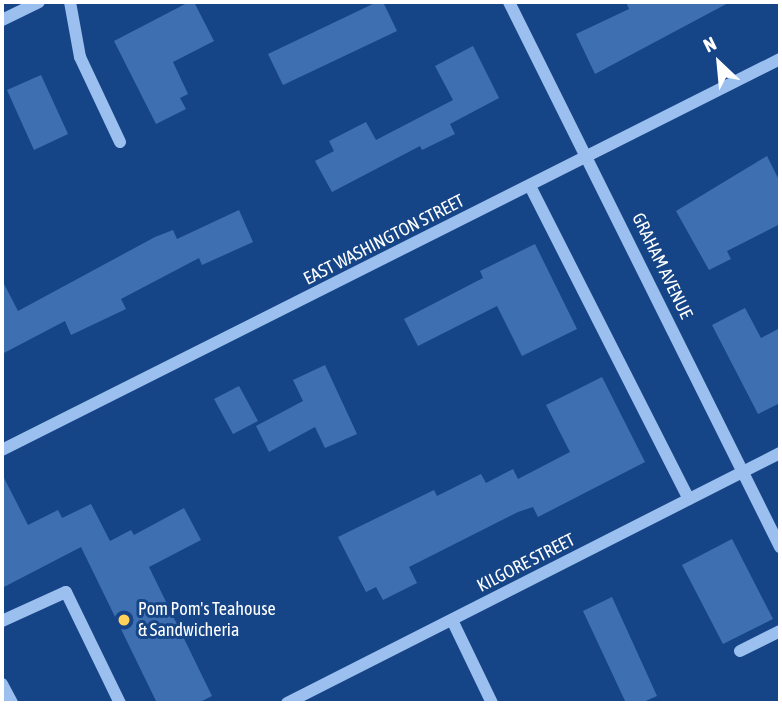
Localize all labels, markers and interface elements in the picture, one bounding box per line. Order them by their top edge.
north arrow [684,28,754,98]
text: N [700,32,720,56]
street label: EAST WASHINGTON STREET [300,190,468,290]
street label: GRAHAM AVENUE [627,210,697,322]
street label: KILGORE STREET [473,529,579,597]
place label: Pom Pom's Teahouse & Sandwicheria [138,599,276,642]
marker: Pom Pom's Teahouse & Sandwicheria [116,612,132,628]

